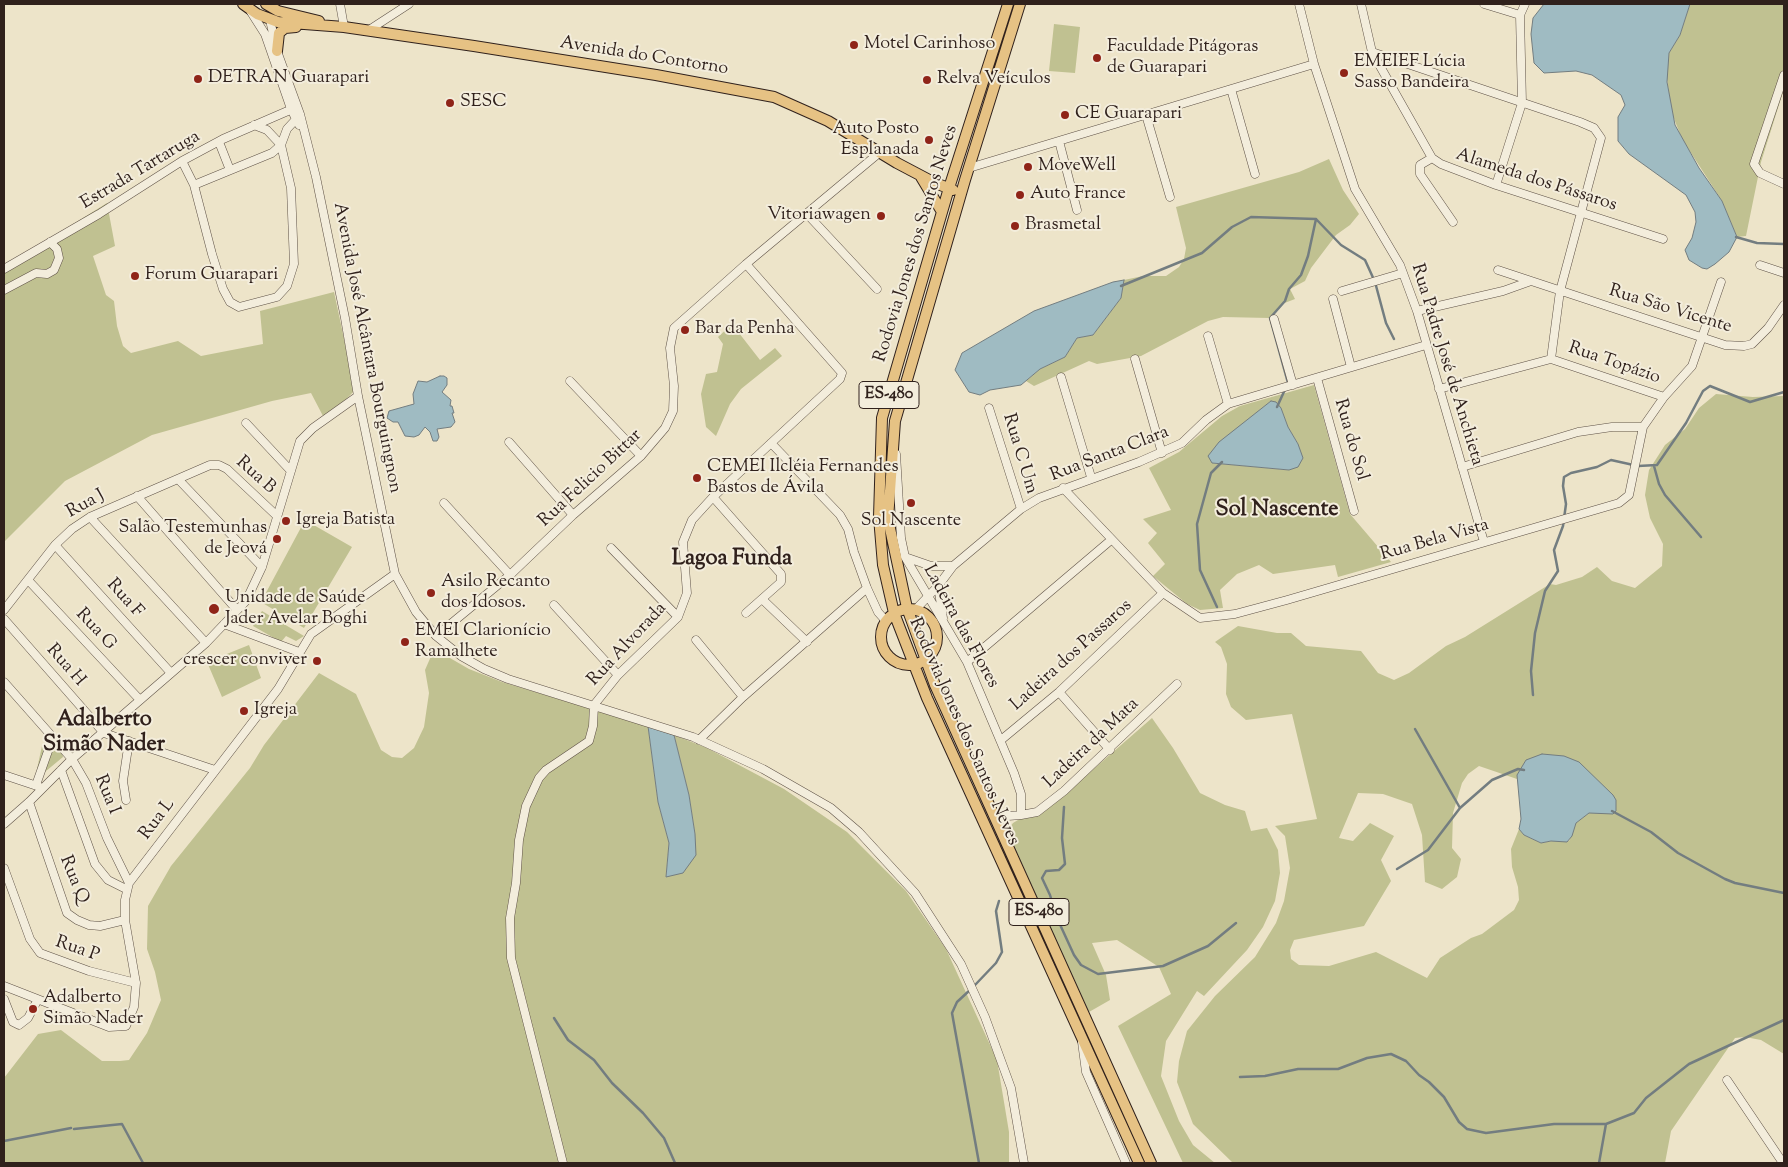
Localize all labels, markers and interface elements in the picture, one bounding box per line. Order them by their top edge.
street label: Avenida do Contorno [558,33,730,81]
place label: Motel Carinhoso [864,34,995,56]
place label: Faculdade Pitágoras de Guarapari [1107,37,1258,80]
marker: Motel Carinhoso [848,39,860,51]
marker: Faculdade Pitágoras de Guarapari [1091,52,1103,64]
place label: EMEIEF Lúcia Sasso Bandeira [1354,52,1469,94]
marker: EMEIEF Lúcia Sasso Bandeira [1338,67,1350,79]
place label: DETRAN Guarapari [208,68,369,90]
place label: Relva Veículos [937,69,1051,91]
marker: DETRAN Guarapari [192,73,204,85]
marker: Relva Veículos [921,74,933,86]
place label: SESC [460,92,507,114]
marker: SESC [444,97,456,109]
place label: CE Guarapari [1075,104,1182,126]
marker: CE Guarapari [1059,109,1071,121]
place label: Auto Posto Esplanada [832,119,919,162]
street label: Rodovia Jones dos Santos Neves [871,123,963,365]
street label: Estrada Tartaruga [77,127,205,215]
marker: Auto Posto Esplanada [923,134,935,146]
street label: Alameda dos Pássaros [1453,145,1619,217]
place label: MoveWell [1038,156,1116,178]
marker: MoveWell [1022,161,1034,173]
place label: Auto France [1030,184,1126,206]
marker: Auto France [1014,189,1026,201]
street label: Avenida José Alcântara Bourguingnon [327,201,405,495]
place label: Vitoriawagen [767,205,871,227]
marker: Vitoriawagen [875,210,887,222]
place label: Brasmetal [1025,215,1101,237]
marker: Brasmetal [1009,220,1021,232]
street label: Rua Padre José de Anchieta [1405,262,1487,468]
place label: Forum Guarapari [145,265,278,287]
marker: Forum Guarapari [129,270,141,282]
street label: Rua São Vicente [1606,281,1734,339]
place label: Bar da Penha [695,319,795,341]
marker: Bar da Penha [679,324,691,336]
street label: Rua Topázio [1565,338,1663,390]
road number: ES-480 [859,382,919,408]
street label: Rua do Sol [1328,397,1372,483]
street label: Rua C Um [997,411,1041,497]
street label: Rua Santa Clara [1048,422,1172,488]
street label: Rua Felicio Bittar [535,426,647,532]
street label: Rua B [231,453,279,499]
place label: CEMEI Ilcléia Fernandes Bastos de Ávila [707,457,899,499]
marker: CEMEI Ilcléia Fernandes Bastos de Ávila [691,472,703,484]
street label: Rua J [63,486,109,524]
marker: Sol Nascente [905,497,917,509]
district label: Sol Nascente [1216,498,1338,524]
place label: Igreja Batista [296,510,395,532]
place label: Sol Nascente [861,511,961,533]
marker: Igreja Batista [280,515,292,527]
street label: Rua Bela Vista [1378,515,1492,567]
place label: Salão Testemunhas de Jeová [119,518,267,560]
marker: Salão Testemunhas de Jeová [271,533,283,545]
district label: Lagoa Funda [672,547,792,573]
street label: Ladeira das Flores [917,562,1003,692]
place label: Asilo Recanto dos Idosos. [441,572,550,614]
street label: Rua F [101,575,147,623]
marker: Asilo Recanto dos Idosos. [425,587,437,599]
place label: Unidade de Saúde Jader Avelar Boghi [225,588,367,630]
street label: Ladeira dos Passaros [1007,596,1137,716]
street label: Rua Alvorada [584,599,672,691]
marker: Unidade de Saúde Jader Avelar Boghi [207,602,221,616]
street label: Rua G [70,604,120,656]
street label: Rodovia Jones dos Santos Neves [903,615,1023,849]
place label: EMEI Clarionício Ramalhete [415,621,551,664]
marker: EMEI Clarionício Ramalhete [399,636,411,648]
street label: Rua H [41,640,89,692]
place label: crescer conviver [183,650,307,672]
marker: crescer conviver [311,655,323,667]
street label: Ladeira da Mata [1040,694,1144,794]
place label: Igreja [254,700,297,722]
marker: Igreja [238,705,250,717]
district label: Adalberto Simão Nader [43,708,165,759]
street label: Rua I [88,772,124,818]
street label: Rua L [136,795,180,845]
street label: Rua Q [54,853,92,907]
road number: ES-480 [1009,899,1069,926]
street label: Rua P [52,932,102,968]
place label: Adalberto Simão Nader [43,988,143,1030]
marker: Adalberto Simão Nader [27,1003,39,1015]

